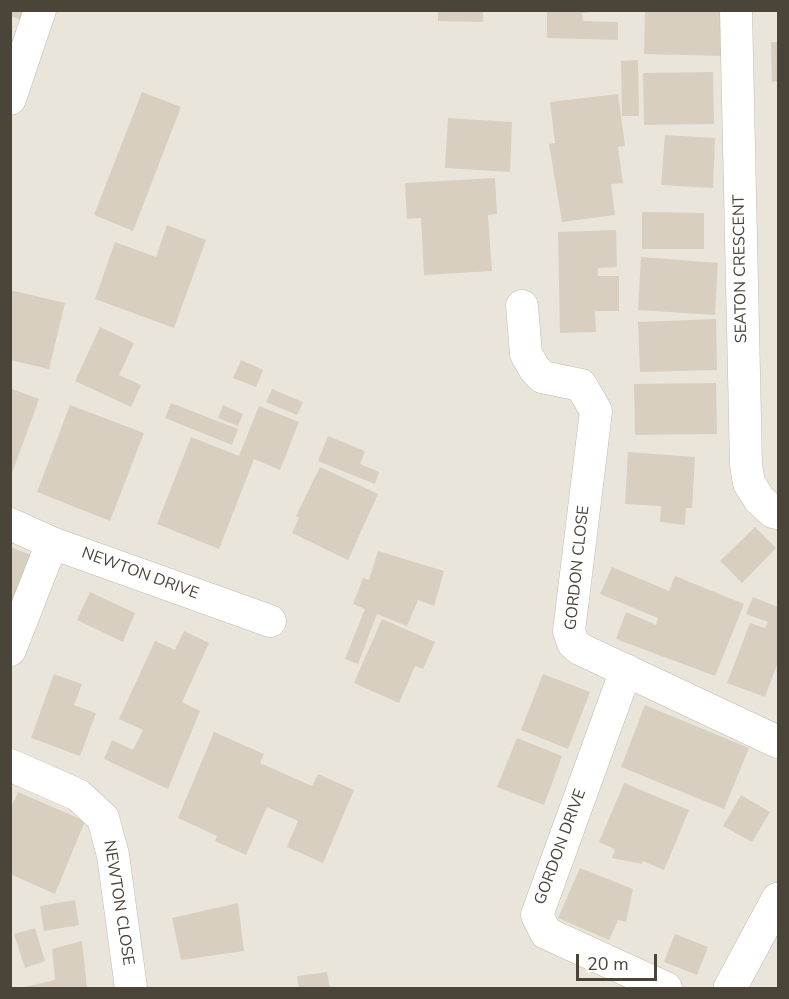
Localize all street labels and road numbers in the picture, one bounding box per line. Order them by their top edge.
street label: SEATON CRESCENT [730,195,752,343]
street label: GORDON CLOSE [562,505,594,631]
street label: NEWTON DRIVE [79,544,201,604]
street label: GORDON DRIVE [531,787,591,907]
street label: NEWTON CLOSE [99,839,137,967]

